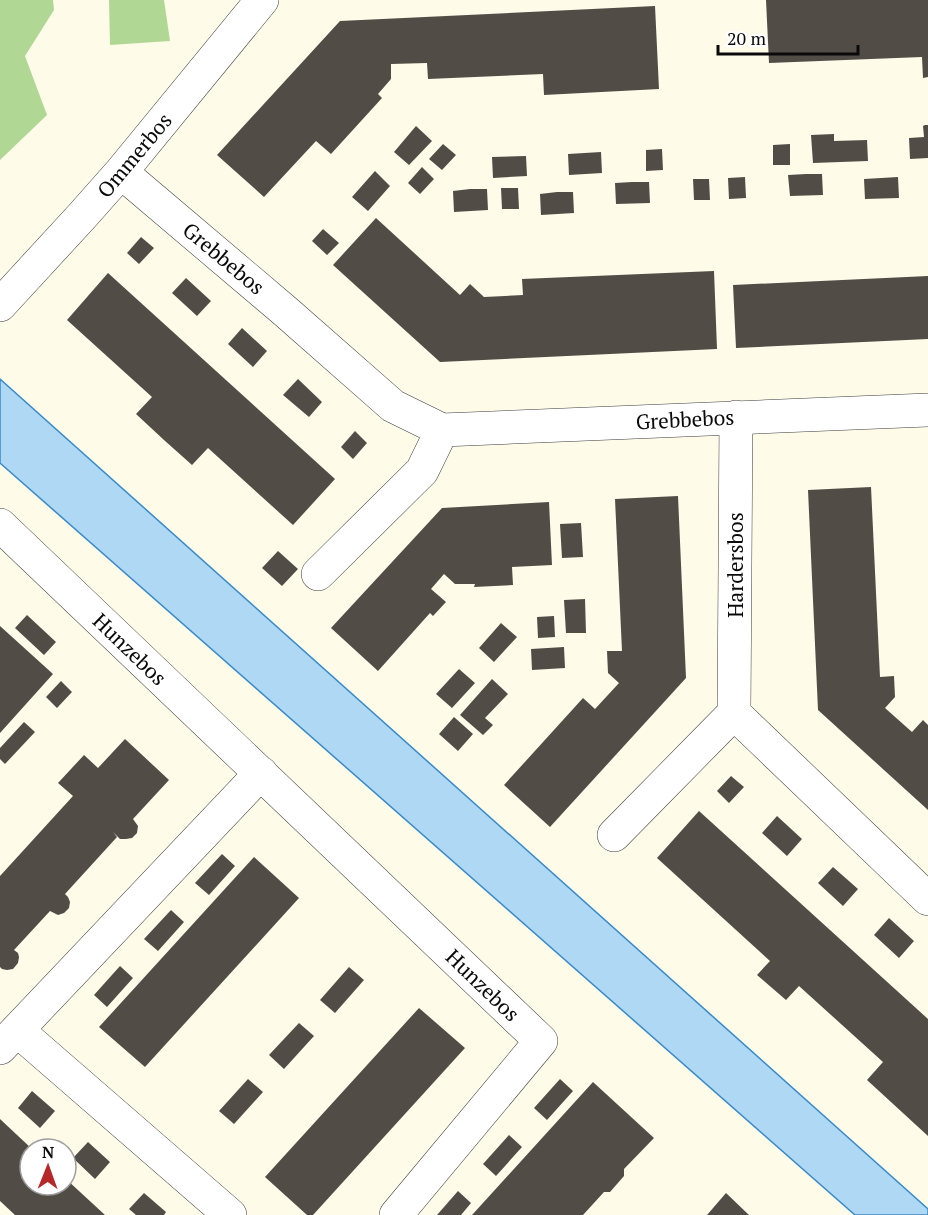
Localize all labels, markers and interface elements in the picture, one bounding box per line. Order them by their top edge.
scale bar [718,18,858,56]
text: 20 m [727,26,767,50]
street label: Ommerbos [90,107,178,203]
street label: Grebbebos [177,216,271,300]
street label: Grebbebos [635,402,735,436]
street label: Hardersbos [721,512,749,618]
street label: Hunzebos [87,607,173,691]
street label: Hunzebos [440,943,526,1027]
north arrow [18,1137,78,1197]
text: N [42,1141,55,1163]

